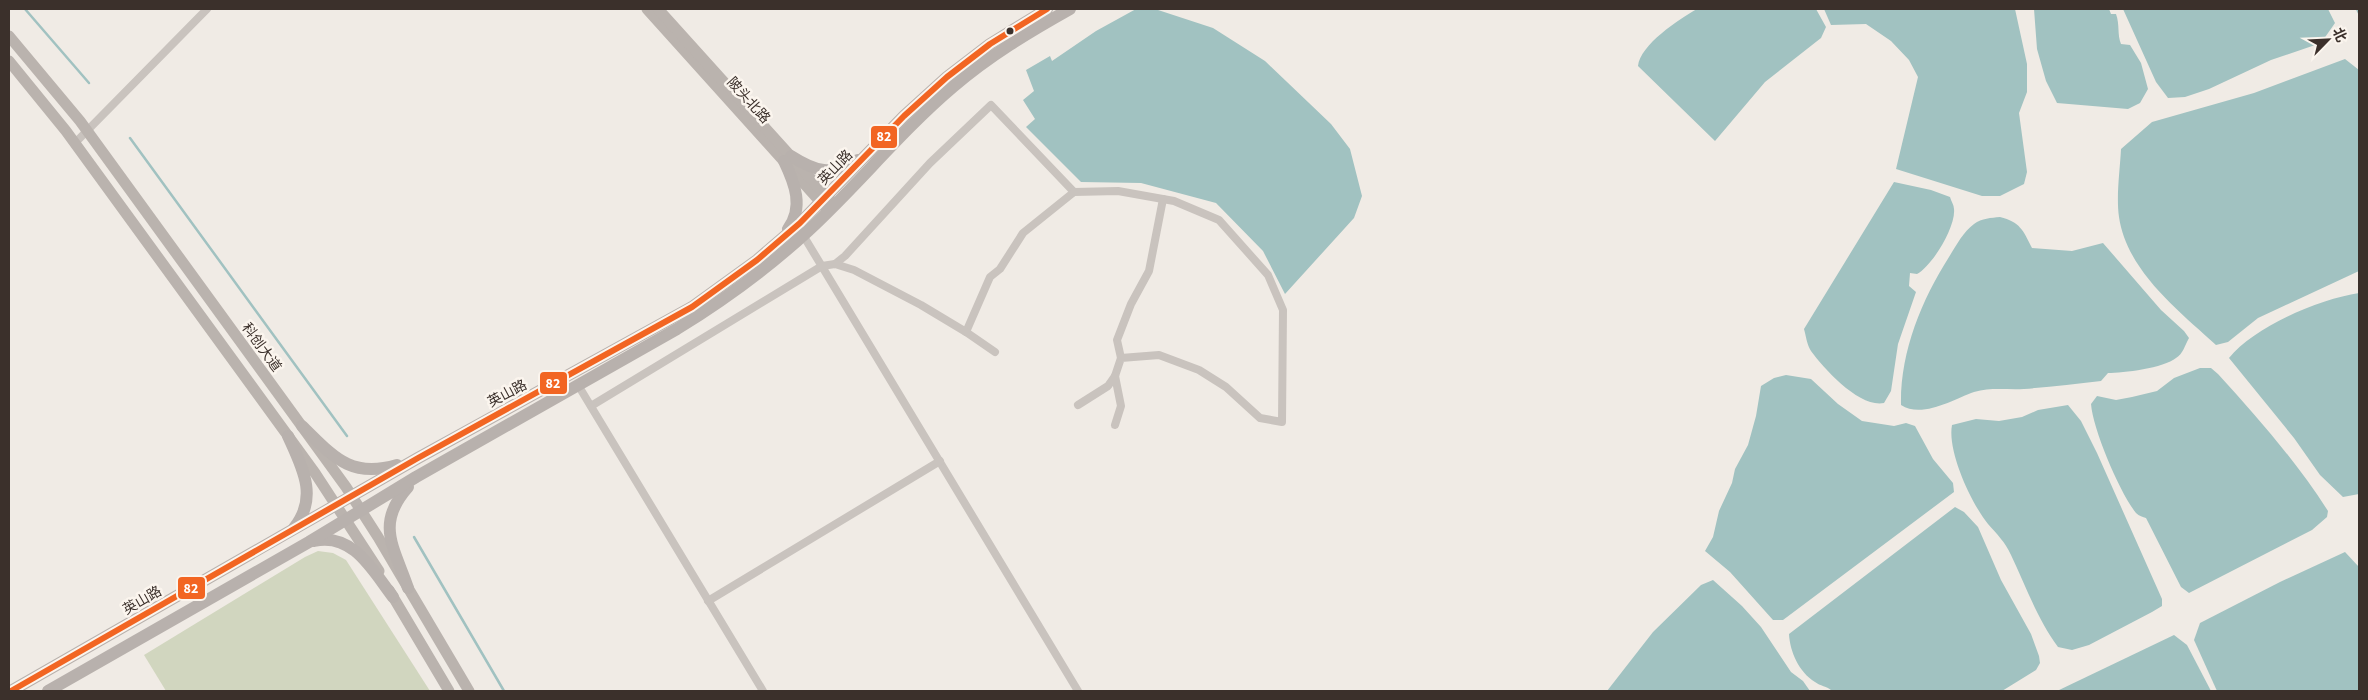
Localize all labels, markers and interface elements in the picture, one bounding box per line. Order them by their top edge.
north arrow [2303,15,2353,65]
text: 北 [2327,25,2351,46]
unlabelled marker [1005,26,1015,36]
street label: 陂头北路 [722,73,774,128]
line badge: 82 [870,125,898,149]
text: 82 [877,127,891,147]
street label: 英山路 [814,146,858,190]
street label: 科创大道 [237,319,286,376]
line badge: 82 [539,371,568,395]
text: 82 [546,374,560,394]
street label: 英山路 [484,375,531,413]
line badge: 82 [177,576,206,600]
text: 82 [184,579,198,599]
street label: 英山路 [119,582,166,620]

